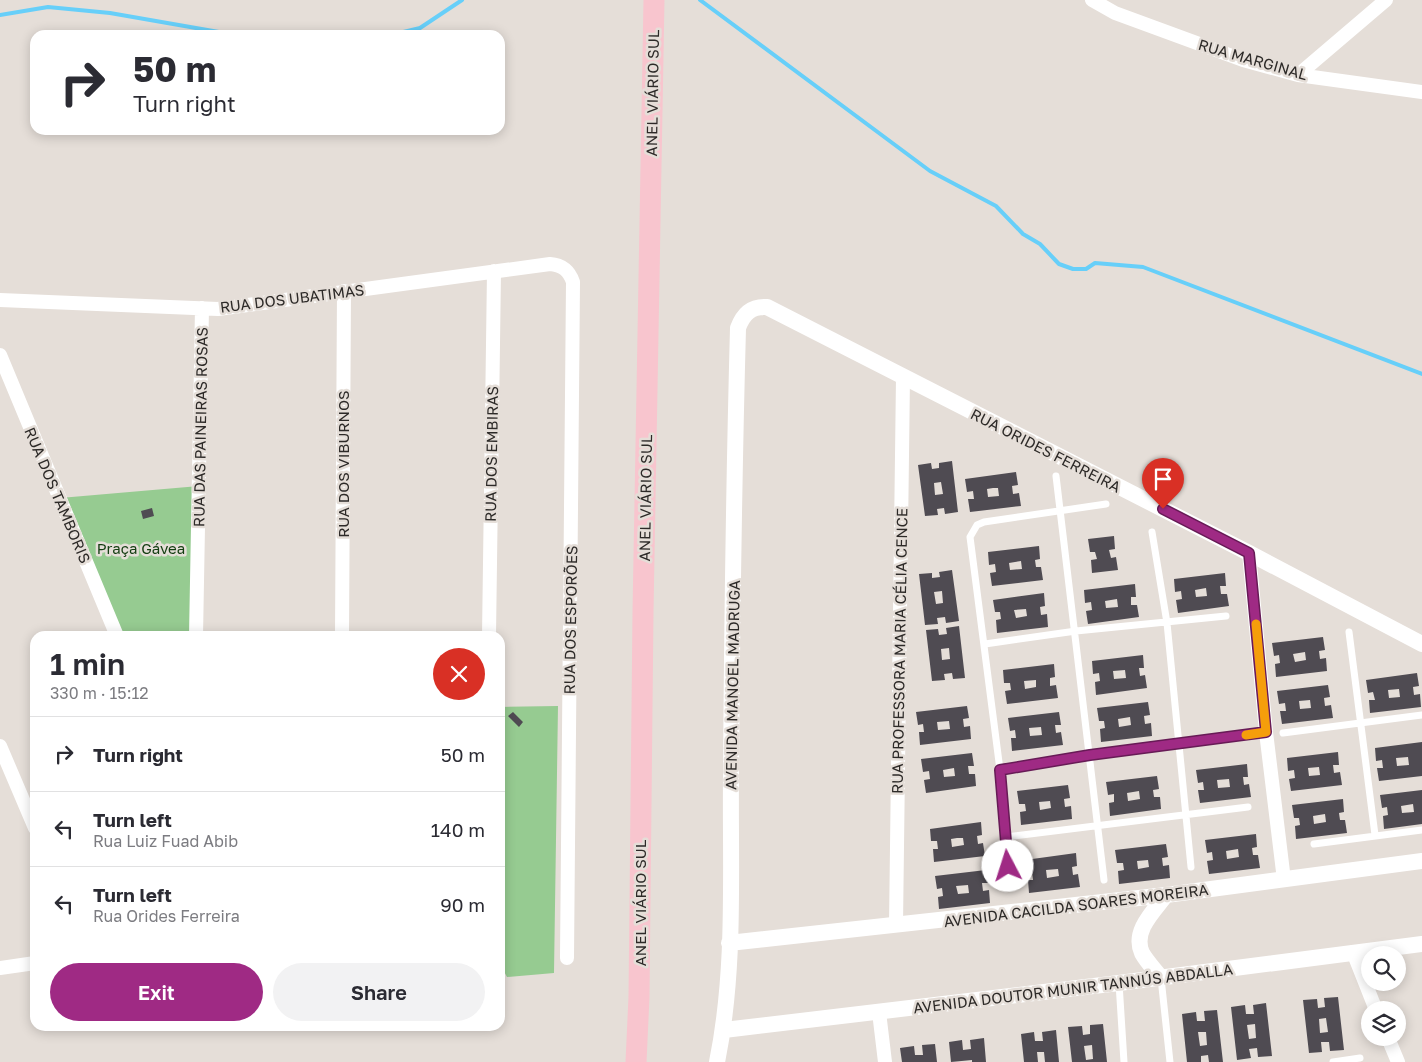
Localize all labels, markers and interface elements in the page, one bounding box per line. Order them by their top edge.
street label: ANEL VIÁRIO SUL [642,29,662,156]
street label: RUA MARGINAL [1196,35,1310,83]
text: 50 m [133,48,216,90]
icon: right [50,50,115,115]
text: Turn right [133,90,236,117]
street label: RUA DOS UBATIMAS [219,280,365,316]
street label: RUA DAS PAINEIRAS ROSAS [189,327,211,527]
street label: RUA DOS EMBIRAS [481,386,501,522]
street label: RUA DOS VIBURNOS [334,390,352,538]
street label: RUA ORIDES FERREIRA [968,404,1124,496]
street label: RUA DOS TAMBORIS [21,424,95,566]
street label: ANEL VIÁRIO SUL [635,434,655,561]
pin [1142,458,1184,509]
icon: arrive [1149,465,1177,493]
street label: RUA PROFESSORA MARIA CÉLIA CENCE [888,508,910,794]
park label: Praça Gávea [97,539,185,557]
street label: RUA DOS ESPORÕES [560,545,580,695]
street label: AVENIDA MANOEL MADRUGA [721,580,743,790]
text: 1 min [50,646,125,682]
button: close [433,648,485,700]
text: 330 m · 15:12 [50,683,148,703]
icon: right [50,740,78,768]
text: Turn right [93,743,183,766]
text: 50 m [441,743,485,766]
text: Turn left [93,808,172,831]
icon: left [50,815,78,843]
text: 140 m [431,818,485,841]
text: Rua Luiz Fuad Abib [93,831,238,851]
street label: ANEL VIÁRIO SUL [631,839,649,966]
position arrow [981,839,1033,891]
street label: AVENIDA CACILDA SOARES MOREIRA [943,880,1209,930]
text: Turn left [93,883,172,906]
icon: left [50,890,78,918]
text: 90 m [440,893,485,916]
text: Rua Orides Ferreira [93,906,240,926]
map controls [1361,946,1406,1046]
button: search [1361,946,1406,991]
street label: AVENIDA DOUTOR MUNIR TANNÚS ABDALLA [912,959,1234,1017]
button: Exit [50,963,263,1021]
button: Share [273,963,485,1021]
button: layers [1361,1001,1406,1046]

